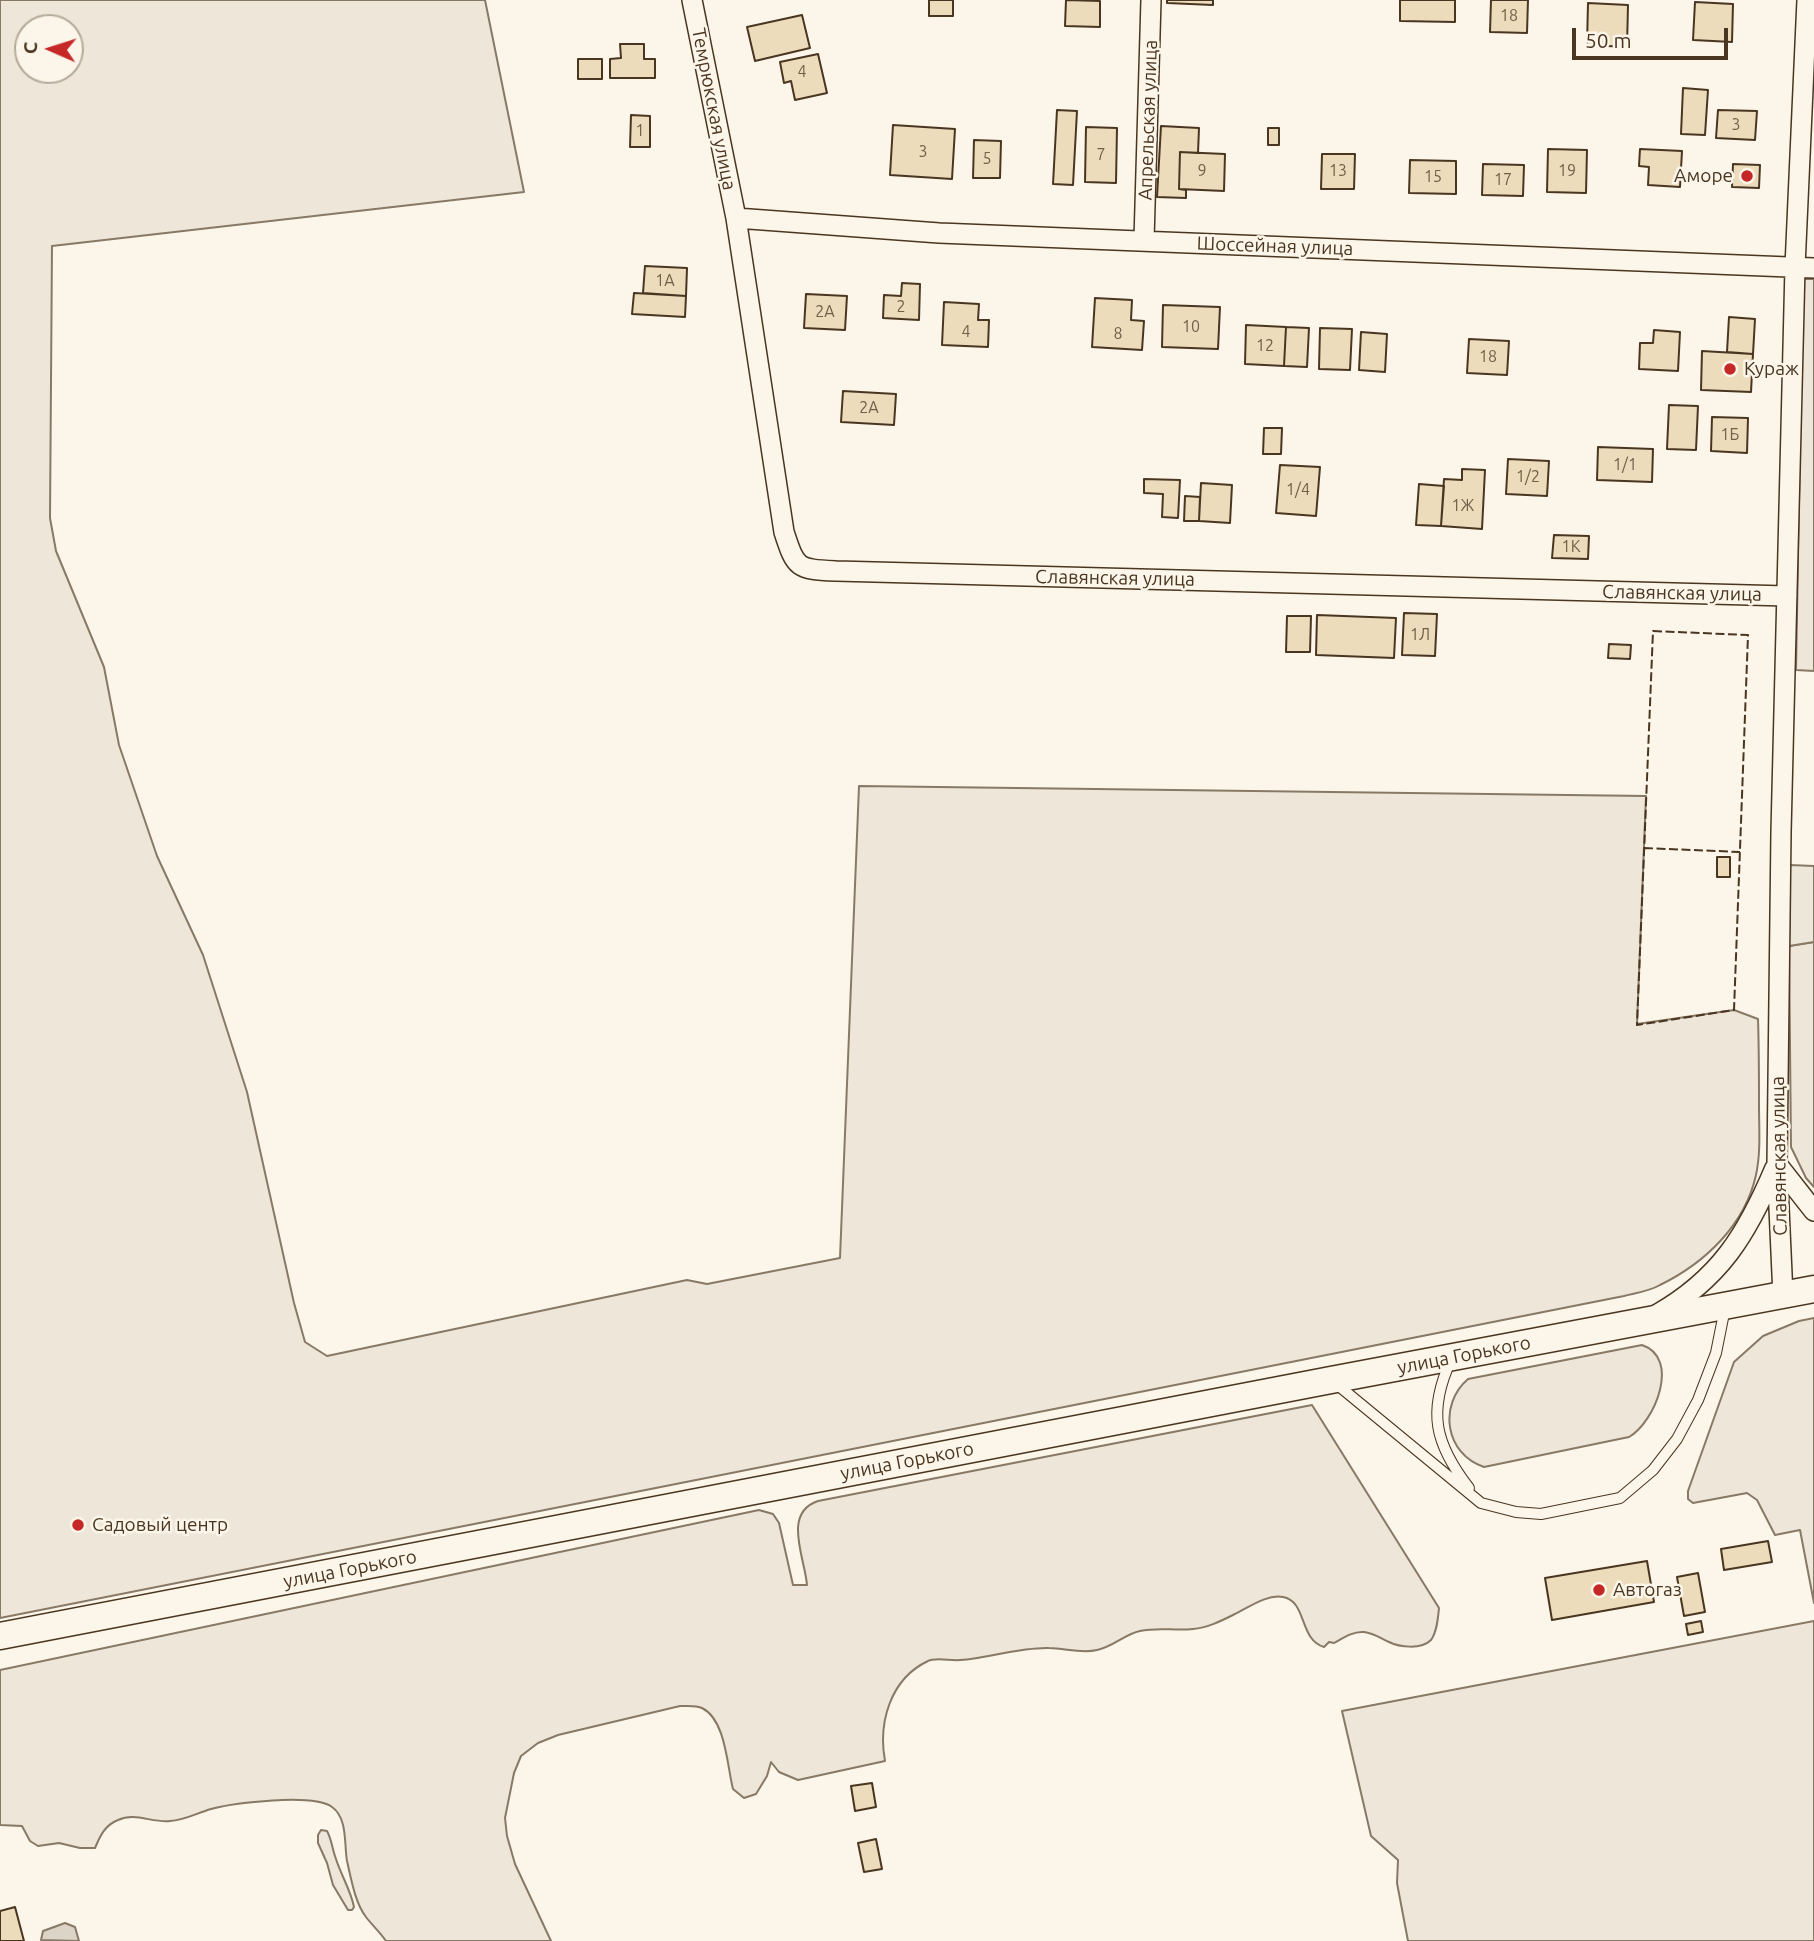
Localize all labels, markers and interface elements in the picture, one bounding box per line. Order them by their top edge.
house number: 18 [1500,6,1518,26]
north arrow [14,14,84,84]
scale bar [1576,14,1732,58]
street label: Темрюкская улица [687,26,741,192]
text: 50 m [1585,28,1632,52]
street label: Апрельская улица [1134,39,1162,201]
text: С [19,41,41,55]
house number: 4 [797,62,807,82]
house number: 3 [1731,115,1741,135]
house number: 1 [635,121,645,141]
house number: 3 [918,142,928,162]
house number: 7 [1096,145,1106,165]
house number: 5 [982,149,992,169]
house number: 9 [1197,161,1207,181]
house number: 13 [1329,161,1347,181]
house number: 19 [1558,161,1576,181]
place label: Аморе [1674,165,1733,187]
house number: 15 [1424,167,1442,187]
marker: Аморе [1739,168,1755,184]
house number: 17 [1494,170,1512,190]
street label: Шоссейная улица [1196,232,1354,260]
house number: 1А [655,271,675,291]
house number: 2 [896,297,906,317]
house number: 2А [815,302,835,322]
house number: 10 [1182,317,1200,337]
house number: 4 [961,322,971,342]
house number: 8 [1113,324,1123,344]
house number: 12 [1256,336,1274,356]
house number: 18 [1479,347,1497,367]
place label: Кураж [1744,358,1799,380]
marker: Кураж [1722,361,1738,377]
house number: 2А [859,398,879,418]
house number: 1Б [1721,425,1739,445]
house number: 1/1 [1613,455,1637,475]
house number: 1/2 [1516,467,1540,487]
house number: 1/4 [1286,480,1310,500]
house number: 1Ж [1452,496,1474,516]
house number: 1К [1562,537,1580,557]
street label: Славянская улица [1035,565,1195,591]
street label: Славянская улица [1602,580,1762,606]
house number: 1Л [1410,625,1430,645]
street label: Славянская улица [1766,1076,1792,1236]
street label: улица Горького [1395,1331,1533,1379]
street label: улица Горького [838,1437,976,1485]
place label: Садовый центр [92,1514,228,1536]
marker: Садовый центр [70,1517,86,1533]
street label: улица Горького [281,1545,419,1593]
place label: Автогаз [1613,1579,1682,1601]
marker: Автогаз [1591,1582,1607,1598]

